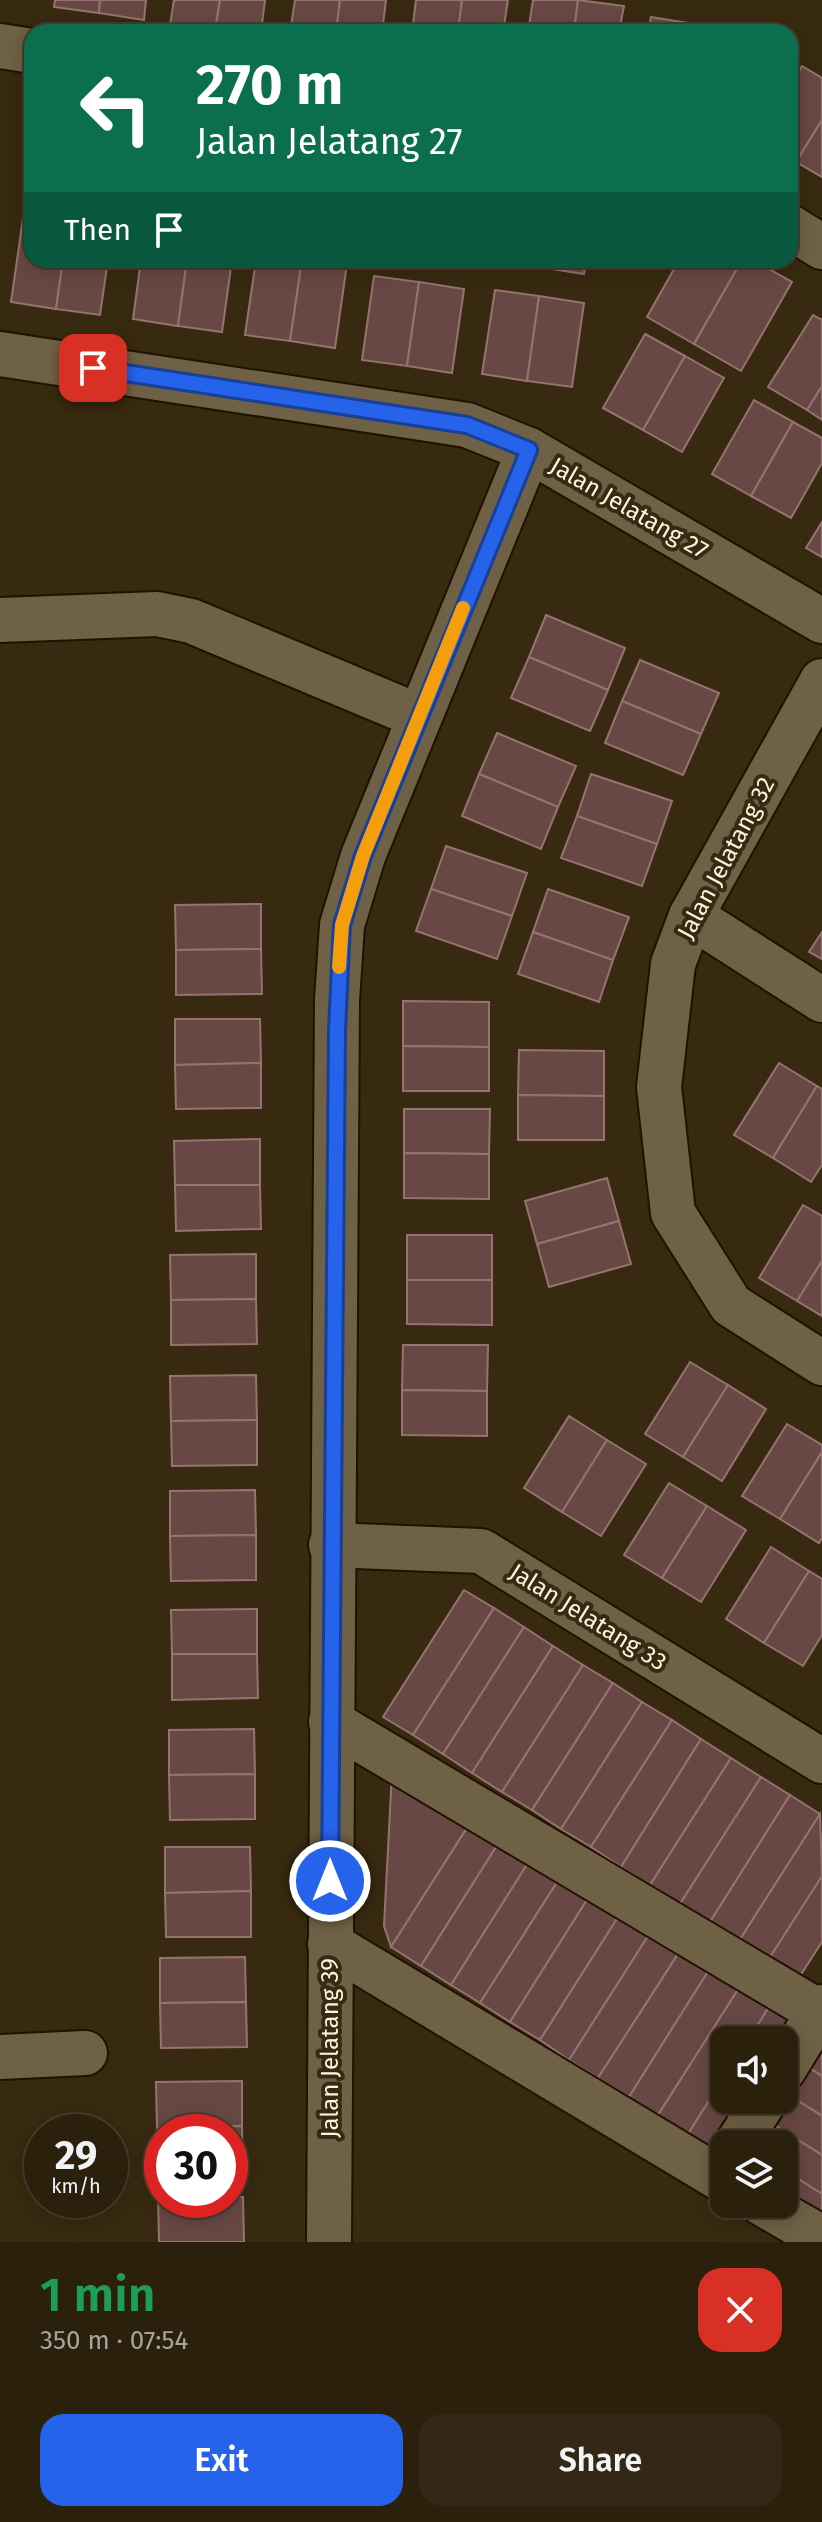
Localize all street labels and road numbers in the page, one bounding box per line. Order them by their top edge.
street label: Jalan Jelatang 27 [545,451,713,565]
street label: Jalan Jelatang 32 [672,772,780,944]
street label: Jalan Jelatang 33 [505,1558,671,1676]
street label: Jalan Jelatang 39 [316,1958,344,2138]

